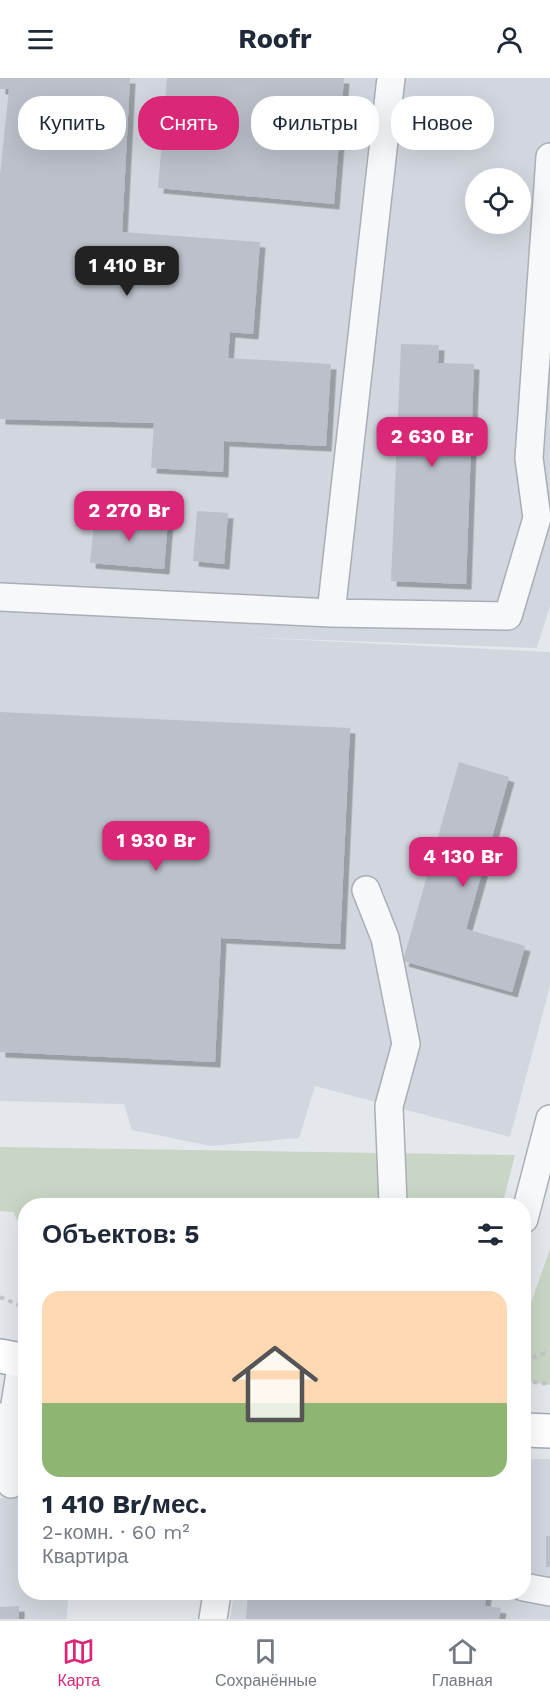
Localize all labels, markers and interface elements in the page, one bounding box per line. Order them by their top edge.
icon: menu [24,23,57,56]
text: Roofr [238,23,312,55]
icon: person [493,23,526,56]
chip: Купить [18,96,126,150]
chip: Снять [138,96,239,150]
chip: Фильтры [251,96,379,150]
chip: Новое [391,96,494,150]
map controls [465,168,531,234]
button: locate [465,168,531,234]
pin: 1 410 Br [65,246,189,297]
text: 1 410 Br [89,253,165,277]
pin: 2 630 Br [370,417,494,468]
text: 2 630 Br [391,424,473,448]
pin: 2 270 Br [67,491,191,542]
text: 2 270 Br [88,498,170,522]
pin: 1 930 Br [94,821,218,872]
text: 1 930 Br [116,828,196,852]
pin: 4 130 Br [401,837,525,888]
text: 4 130 Br [423,844,503,868]
icon: filters [474,1218,507,1251]
text: Объектов: 5 [42,1219,199,1249]
icon: home [221,1330,329,1438]
text: 1 410 Br/мес. [42,1489,207,1519]
text: 2-комн. · 60 m² [42,1520,190,1544]
text: Квартира [42,1544,128,1568]
tab: Карта [57,1635,100,1690]
tab: Сохранённые [215,1635,317,1690]
tab: Главная [432,1635,493,1690]

